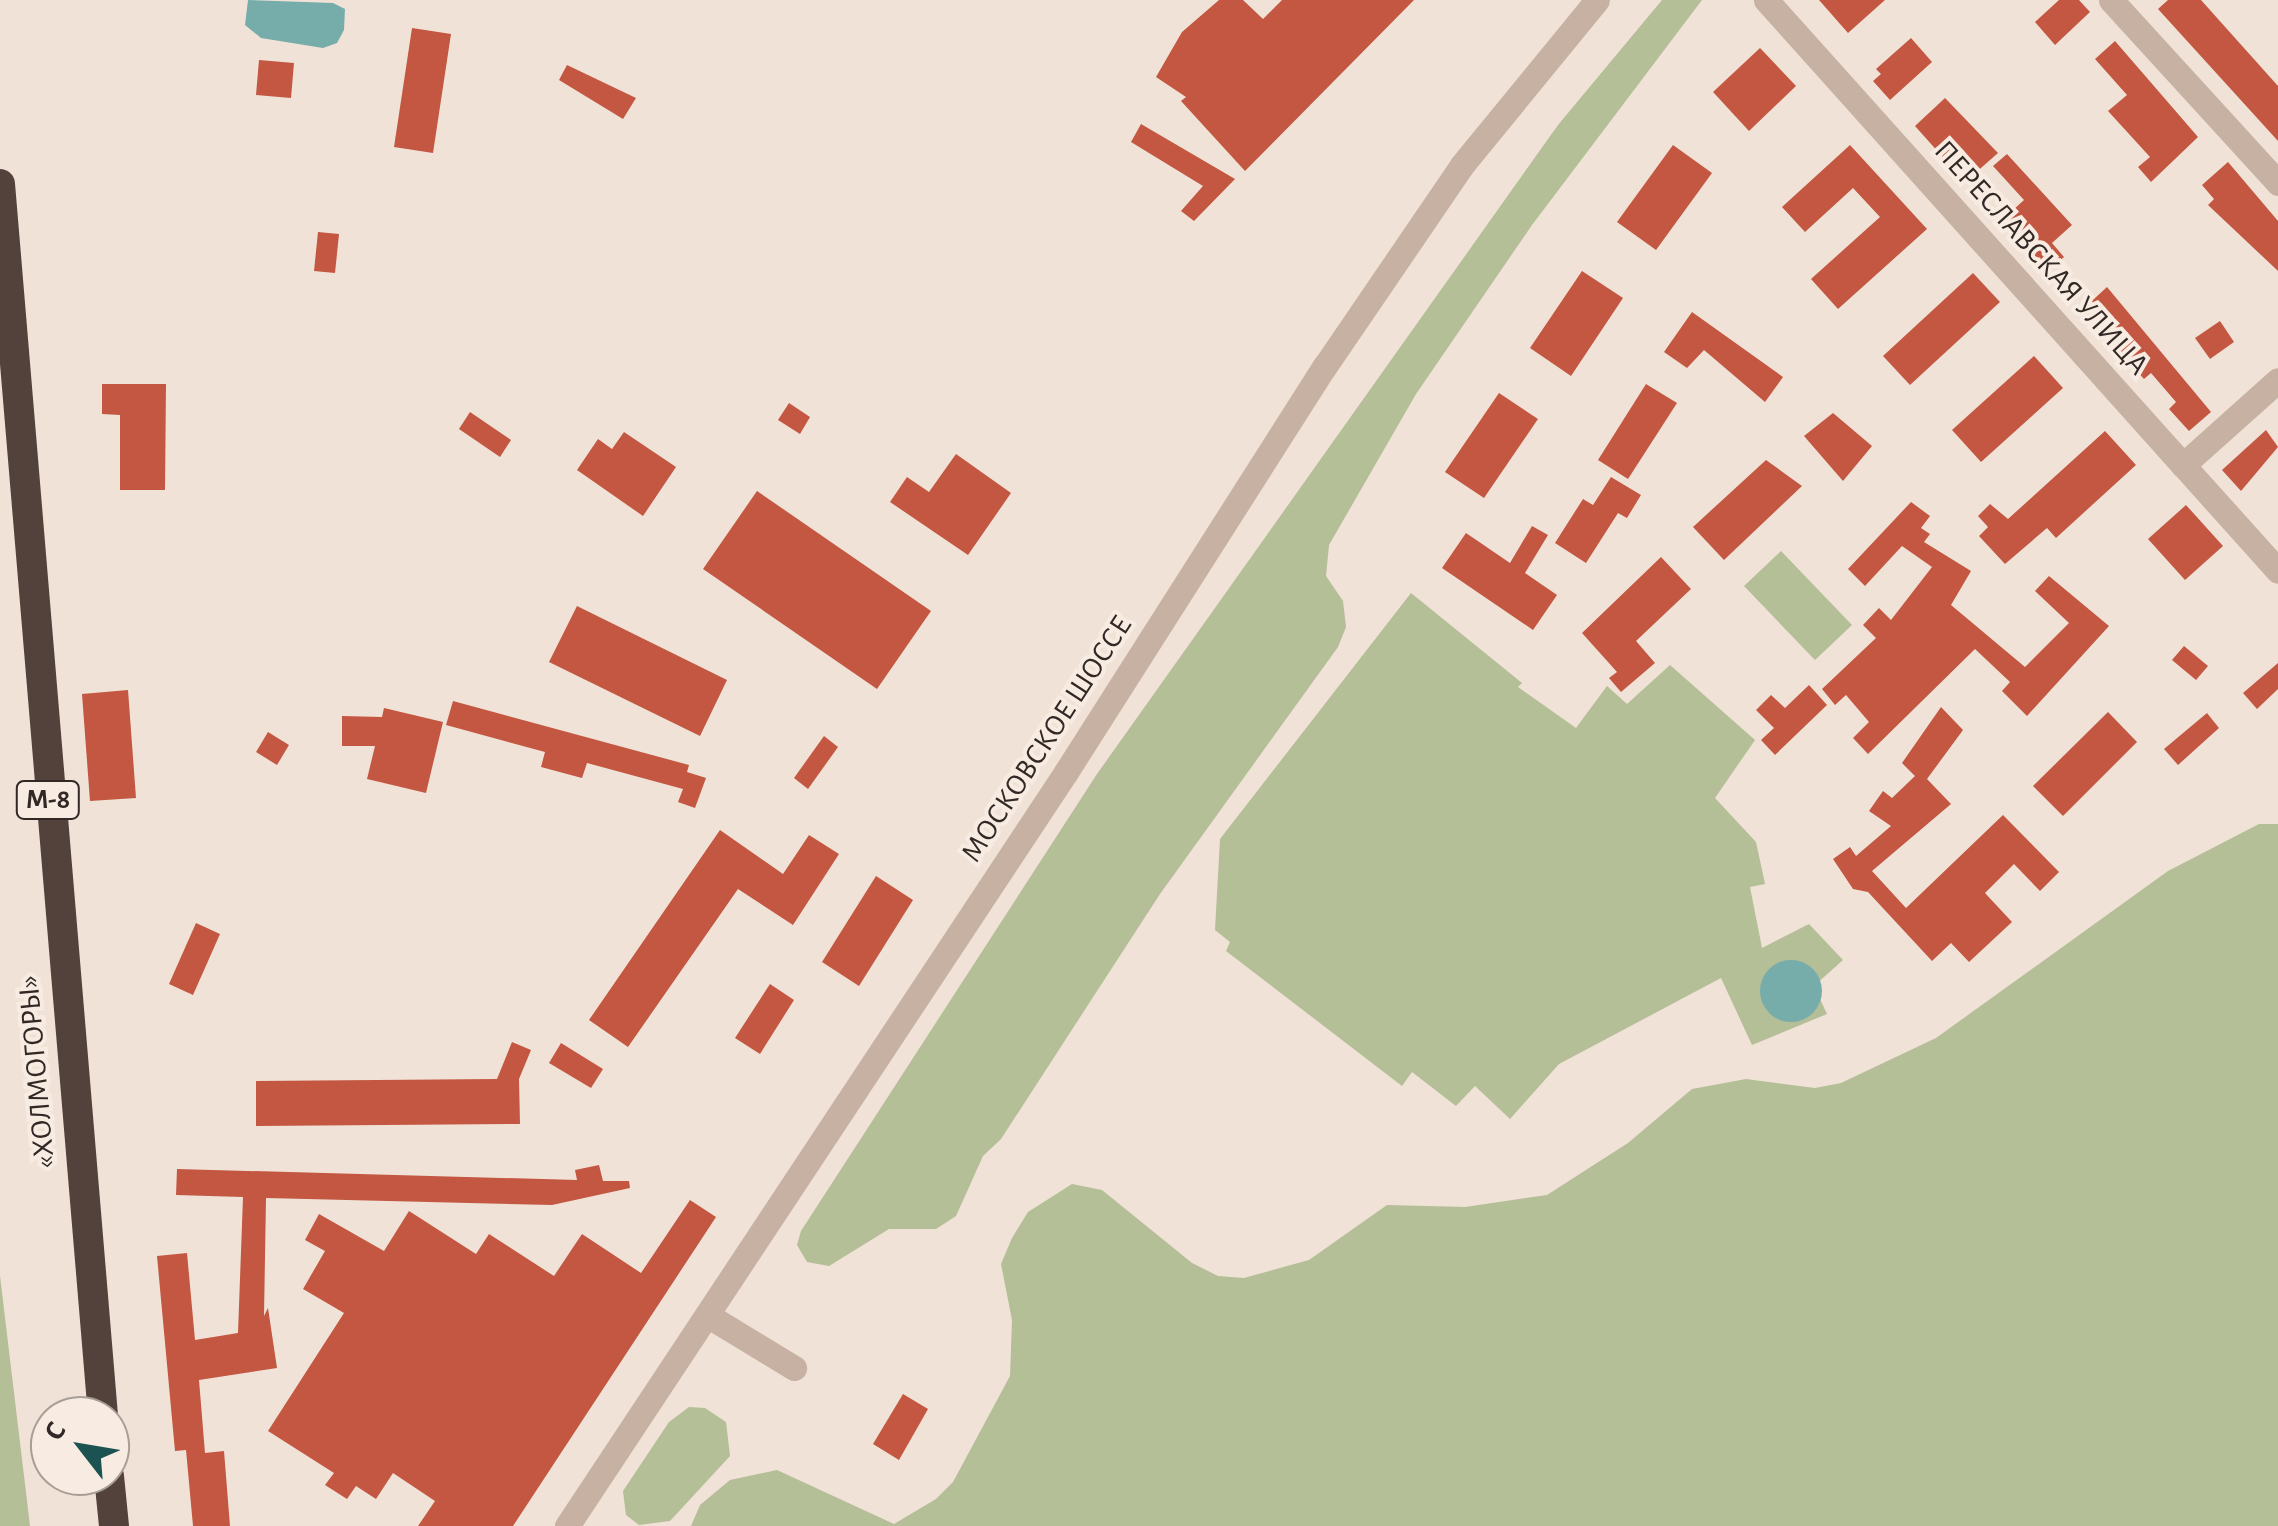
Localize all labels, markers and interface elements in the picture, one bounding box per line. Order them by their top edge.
street label: ПЕРЕСЛАВСКАЯ УЛИЦА [1926,133,2156,383]
street label: МОСКОВСКОЕ ШОССЕ [954,609,1140,869]
road number: М-8 [15,777,80,823]
street label: «ХОЛМОГОРЫ» [11,974,63,1170]
north arrow [30,1396,130,1496]
text: С [40,1418,72,1445]

